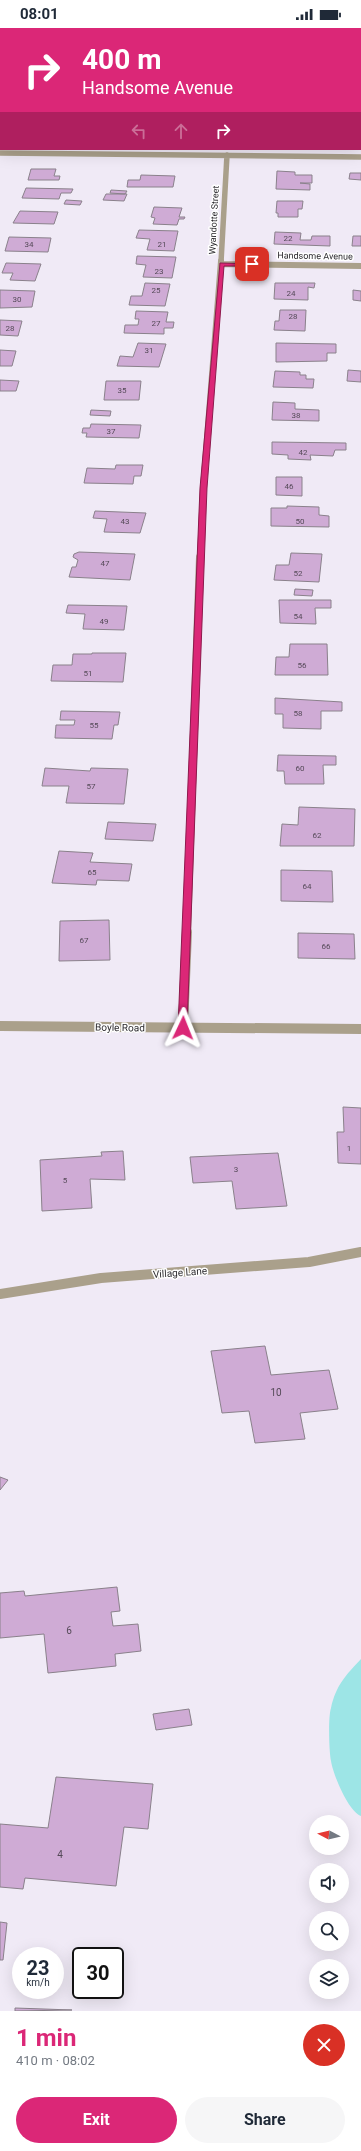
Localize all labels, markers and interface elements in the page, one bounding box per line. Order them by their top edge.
text: 08:01 [20,5,59,23]
text: 400 m [82,43,161,76]
icon: right [16,44,68,96]
text: Handsome Avenue [82,77,233,98]
icon: left [128,120,150,142]
icon: ahead [170,120,192,142]
icon: right [212,120,234,142]
street label: Wyandotte Street [207,185,221,255]
house number: 22 [284,234,293,243]
house number: 34 [25,240,34,249]
house number: 21 [158,240,167,249]
pin [235,247,269,281]
street label: Handsome Avenue [277,250,353,262]
icon: arrive [241,253,263,275]
house number: 23 [155,267,164,276]
house number: 25 [152,286,161,295]
house number: 24 [287,289,296,298]
house number: 30 [13,295,22,304]
house number: 28 [289,312,298,321]
house number: 27 [152,319,161,328]
house number: 28 [6,324,15,333]
house number: 31 [145,346,154,355]
house number: 35 [118,386,127,395]
house number: 38 [292,411,301,420]
house number: 37 [107,427,116,436]
house number: 42 [299,448,308,457]
house number: 46 [285,482,294,491]
house number: 43 [121,517,130,526]
house number: 50 [296,517,305,526]
house number: 47 [101,559,110,568]
house number: 52 [294,569,303,578]
house number: 54 [294,612,303,621]
house number: 49 [100,617,109,626]
house number: 56 [298,661,307,670]
house number: 51 [84,669,93,678]
house number: 58 [294,709,303,718]
house number: 55 [90,721,99,730]
house number: 60 [296,764,305,773]
house number: 57 [87,782,96,791]
house number: 62 [313,831,322,840]
house number: 65 [88,868,97,877]
house number: 64 [303,882,312,891]
house number: 67 [80,936,89,945]
house number: 66 [322,942,331,951]
position arrow [162,1007,204,1049]
street label: Boyle Road [95,1022,145,1033]
house number: 1 [347,1144,351,1153]
house number: 3 [234,1165,238,1174]
house number: 5 [63,1176,68,1185]
street label: Village Lane [153,1265,207,1280]
house number: 10 [270,1387,282,1398]
house number: 6 [66,1625,72,1636]
north arrow [309,1815,349,1855]
map controls [309,1815,349,1999]
house number: 4 [57,1849,63,1860]
button: sound [309,1863,349,1903]
button: search [309,1911,349,1951]
speed limit sign: 30 [72,1947,124,1999]
text: 23 [27,1956,49,1980]
button: layers [309,1959,349,1999]
text: km/h [26,1977,50,1988]
text: 1 min [16,2024,76,2052]
button: close [303,2024,345,2066]
text: 410 m · 08:02 [16,2053,95,2068]
button: Exit [16,2097,177,2143]
button: Share [185,2097,345,2143]

